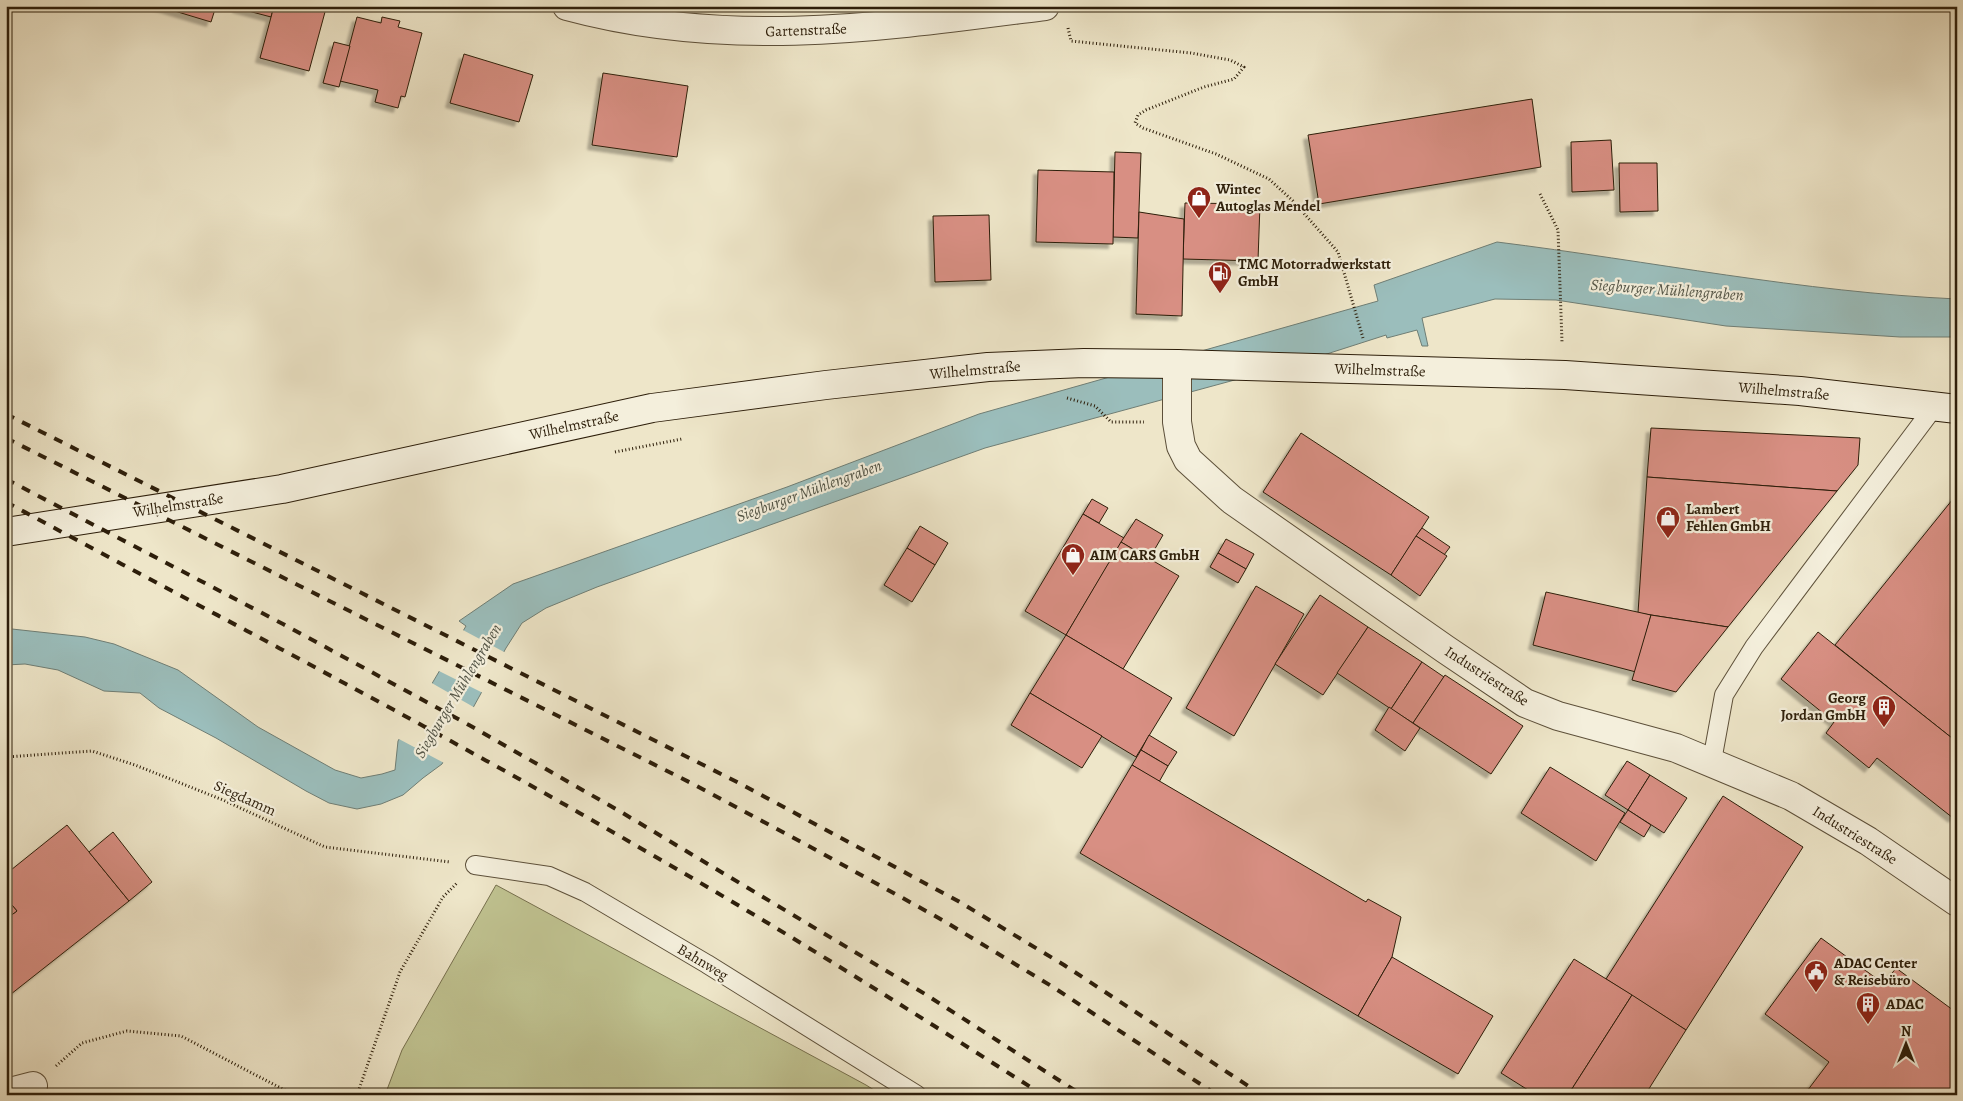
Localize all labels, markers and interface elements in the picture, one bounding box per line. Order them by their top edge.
street label: Gartenstraße [765,19,847,41]
place label: Wintec Autoglas Mendel [1215,179,1320,216]
shop icon: Wintec Autoglas Mendel [1186,185,1212,219]
place label: TMC Motorradwerkstatt GmbH [1238,254,1391,291]
fuel station icon: TMC Motorradwerkstatt GmbH [1207,260,1233,294]
water label: Siegburger Mühlengraben [1590,274,1744,306]
street label: Wilhelmstraße [928,356,1022,384]
street label: Wilhelmstraße [1333,358,1426,382]
street label: Wilhelmstraße [1737,377,1831,405]
street label: Wilhelmstraße [526,406,621,444]
water label: Siegburger Mühlengraben [733,454,885,528]
street label: Wilhelmstraße [130,488,225,522]
place label: Lambert Fehlen GmbH [1686,499,1771,536]
shop icon: Lambert Fehlen GmbH [1655,505,1681,539]
shop icon: AIM CARS GmbH [1060,542,1086,576]
place label: AIM CARS GmbH [1089,545,1200,565]
water label: Siegburger Mühlengraben [409,620,507,762]
street label: Industriestraße [1441,641,1533,711]
place label: Georg Jordan GmbH [1781,688,1866,725]
building icon: Georg Jordan GmbH [1871,694,1897,728]
street label: Siegdamm [211,775,280,821]
street label: Industriestraße [1809,801,1901,869]
street label: Bahnweg [674,939,733,985]
place label: ADAC Center & Reisebüro [1833,953,1917,990]
public building icon: ADAC Center & Reisebüro [1803,959,1829,993]
building icon: ADAC [1855,991,1881,1025]
place label: ADAC [1885,994,1924,1014]
north arrow [1880,1018,1930,1068]
text: N [1901,1022,1911,1041]

